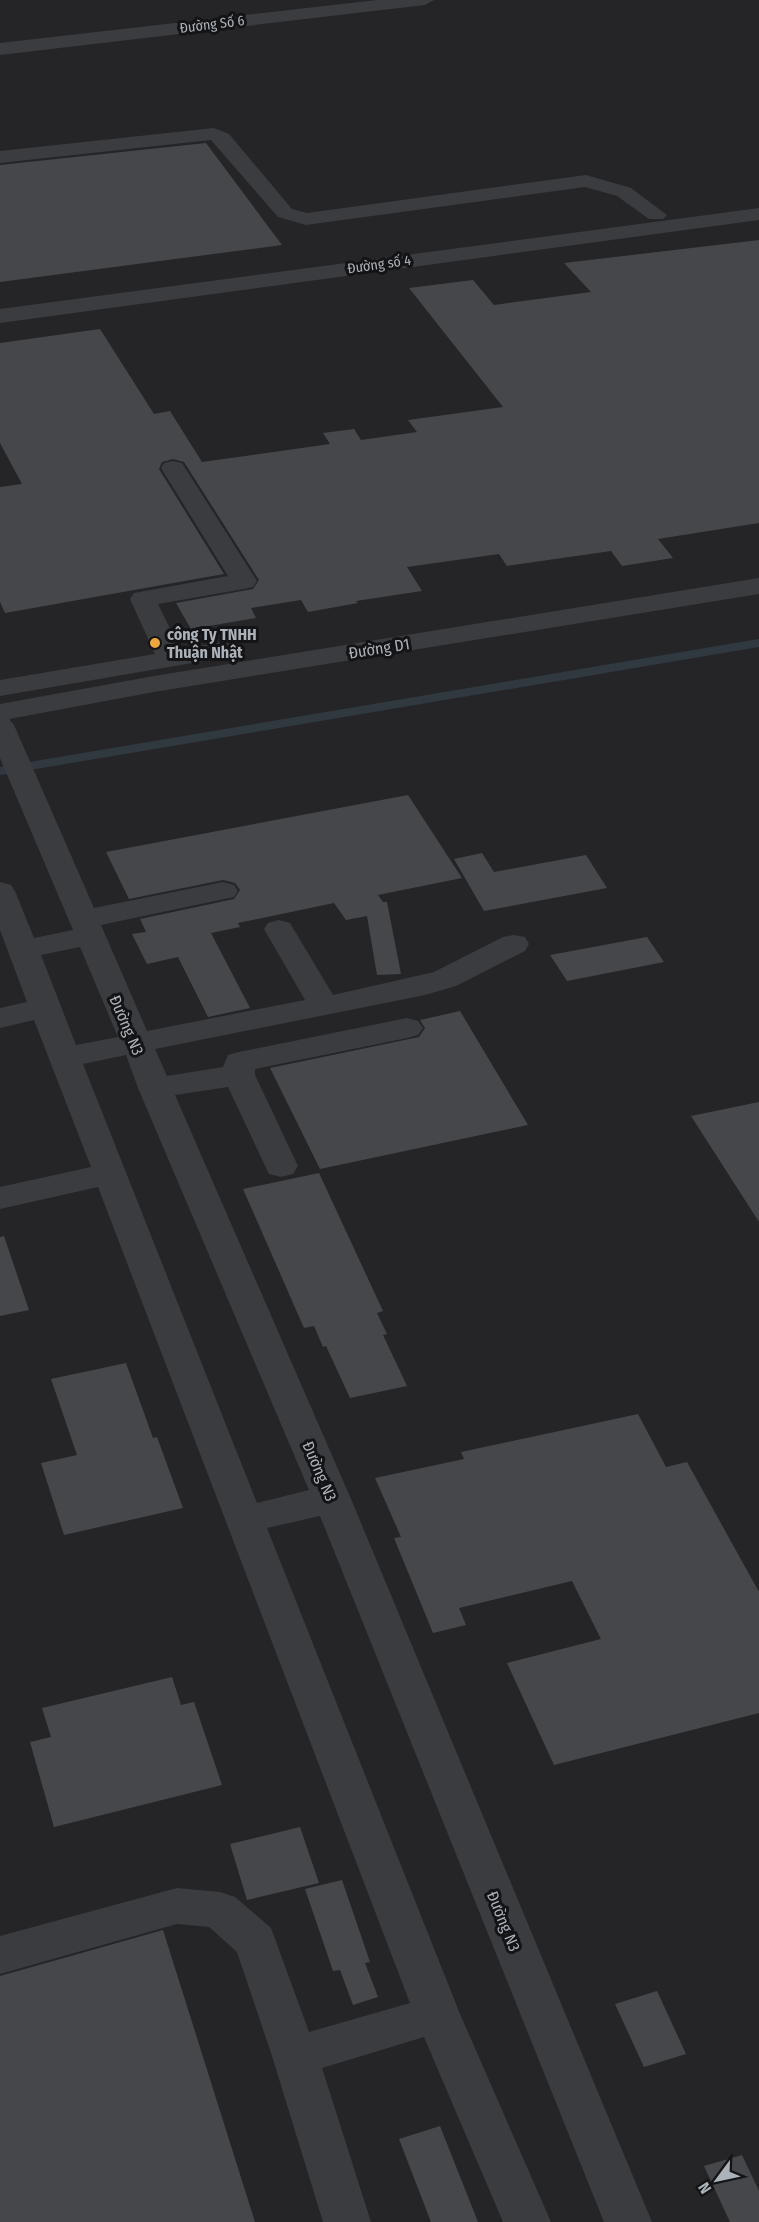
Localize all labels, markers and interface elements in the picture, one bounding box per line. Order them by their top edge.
street label: Đường Số 6 [179,11,245,37]
street label: Đường số 4 [346,251,412,277]
place label: công Ty TNHH Thuận Nhật [167,625,257,662]
street label: Đường D1 [347,634,411,663]
marker: công Ty TNHH Thuận Nhật [148,636,162,650]
street label: Đường N3 [105,992,148,1058]
street label: Đường N3 [298,1438,341,1504]
street label: Đường N3 [483,1888,524,1954]
north arrow [687,2150,747,2210]
text: N [694,2179,715,2197]

